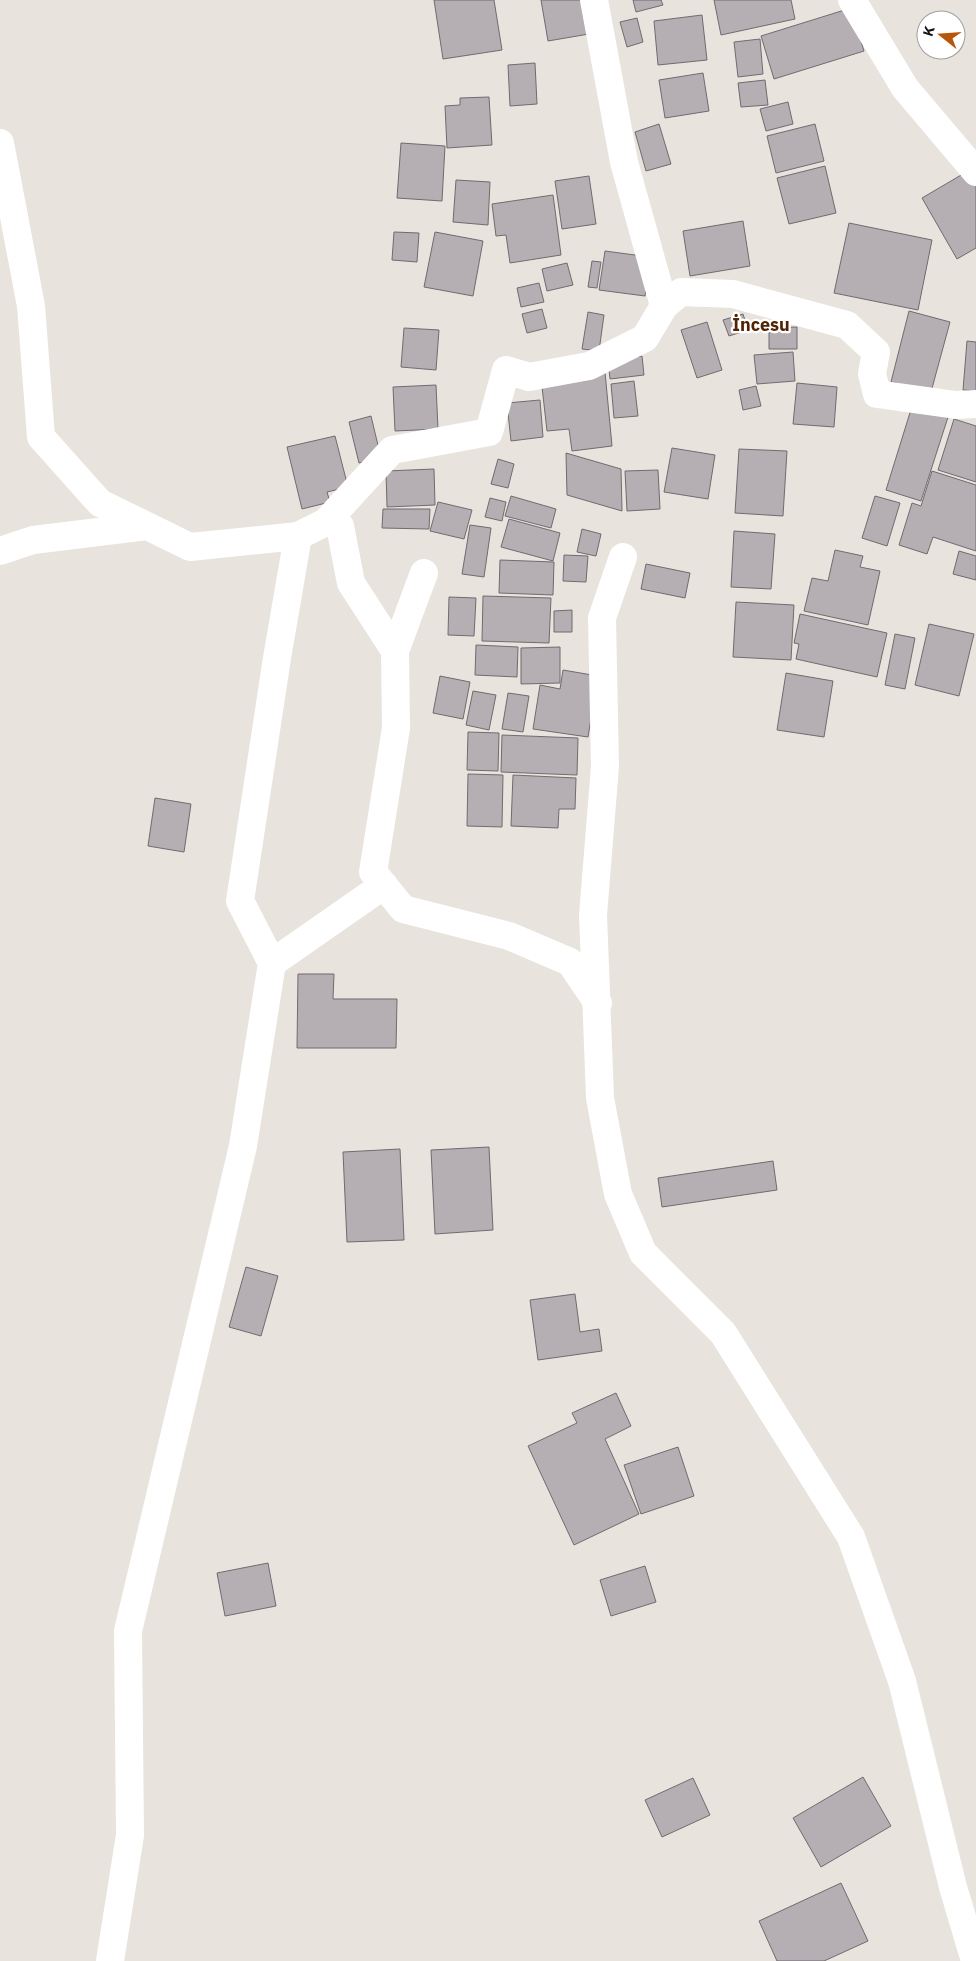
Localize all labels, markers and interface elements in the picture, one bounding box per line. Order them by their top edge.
north arrow [916,10,966,60]
text: K [919,24,939,38]
district label: İncesu [732,313,790,336]

